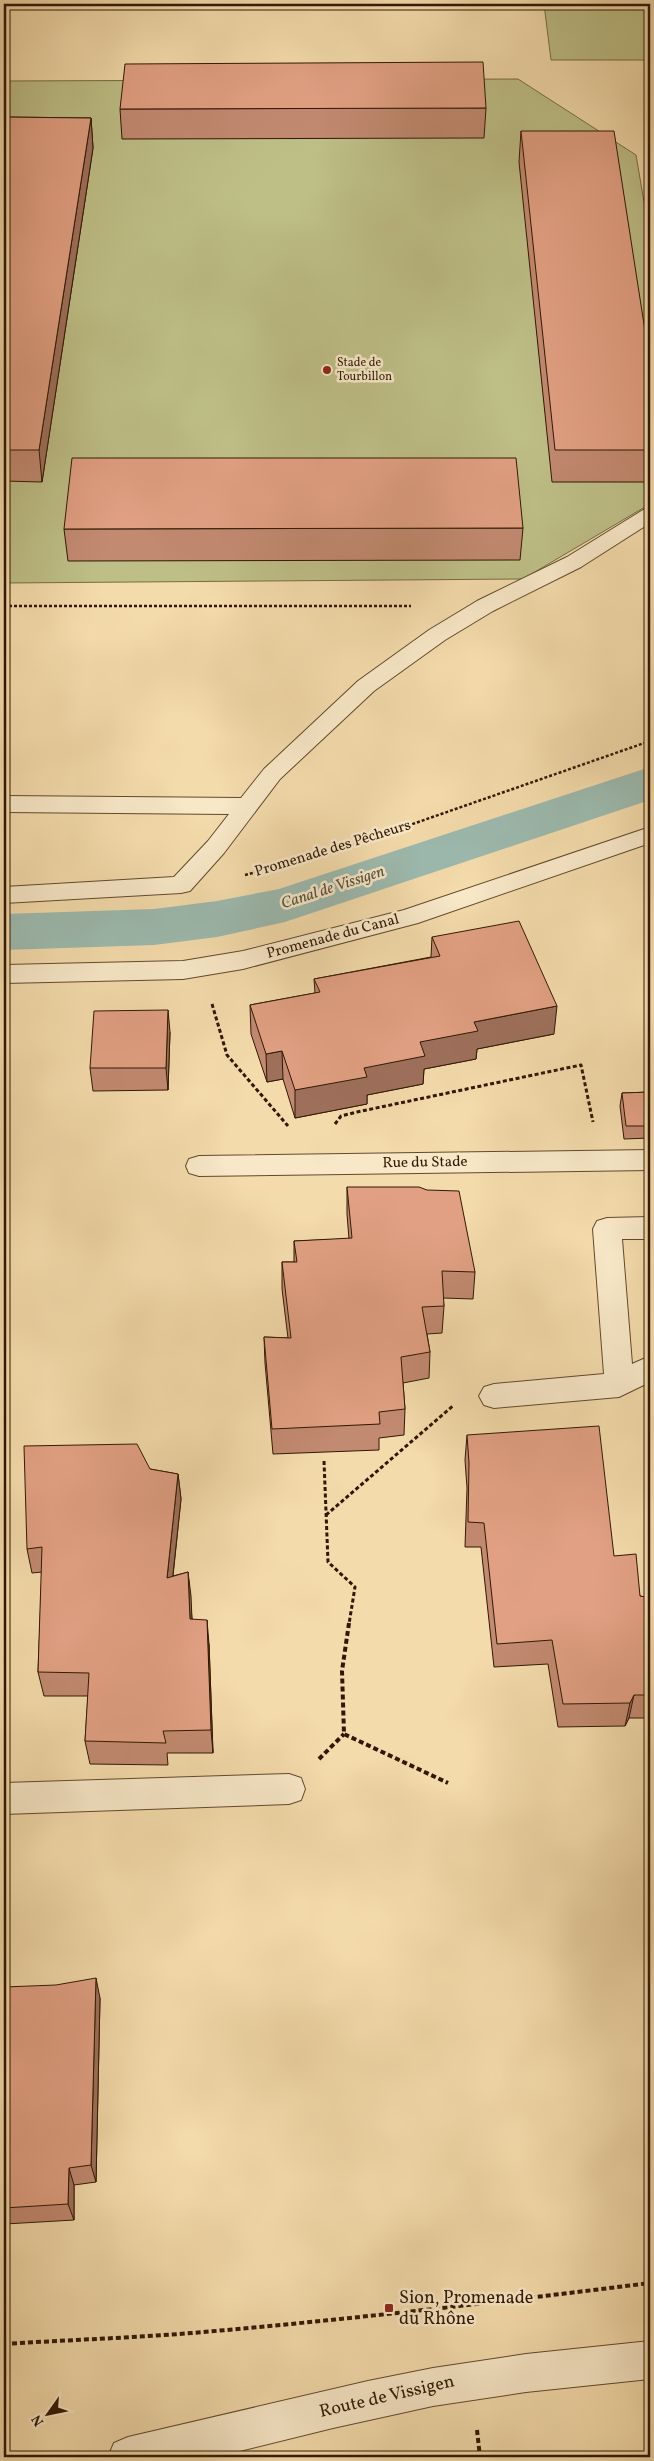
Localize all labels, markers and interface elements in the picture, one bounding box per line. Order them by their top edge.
place label: Stade de Tourbillon [337,355,392,385]
marker: Stade de Tourbillon [321,364,333,376]
street label: Promenade des Pêcheurs [252,815,414,883]
water label: Canal de Vissigen [278,861,388,915]
street label: Promenade du Canal [264,909,402,965]
street label: Rue du Stade [382,1152,468,1174]
place label: Sion, Promenade du Rhône [399,2286,533,2332]
marker: Sion, Promenade du Rhône [383,2302,395,2314]
street label: Route de Vissigen [317,2369,457,2425]
north arrow [22,2388,72,2438]
text: N [28,2411,49,2430]

